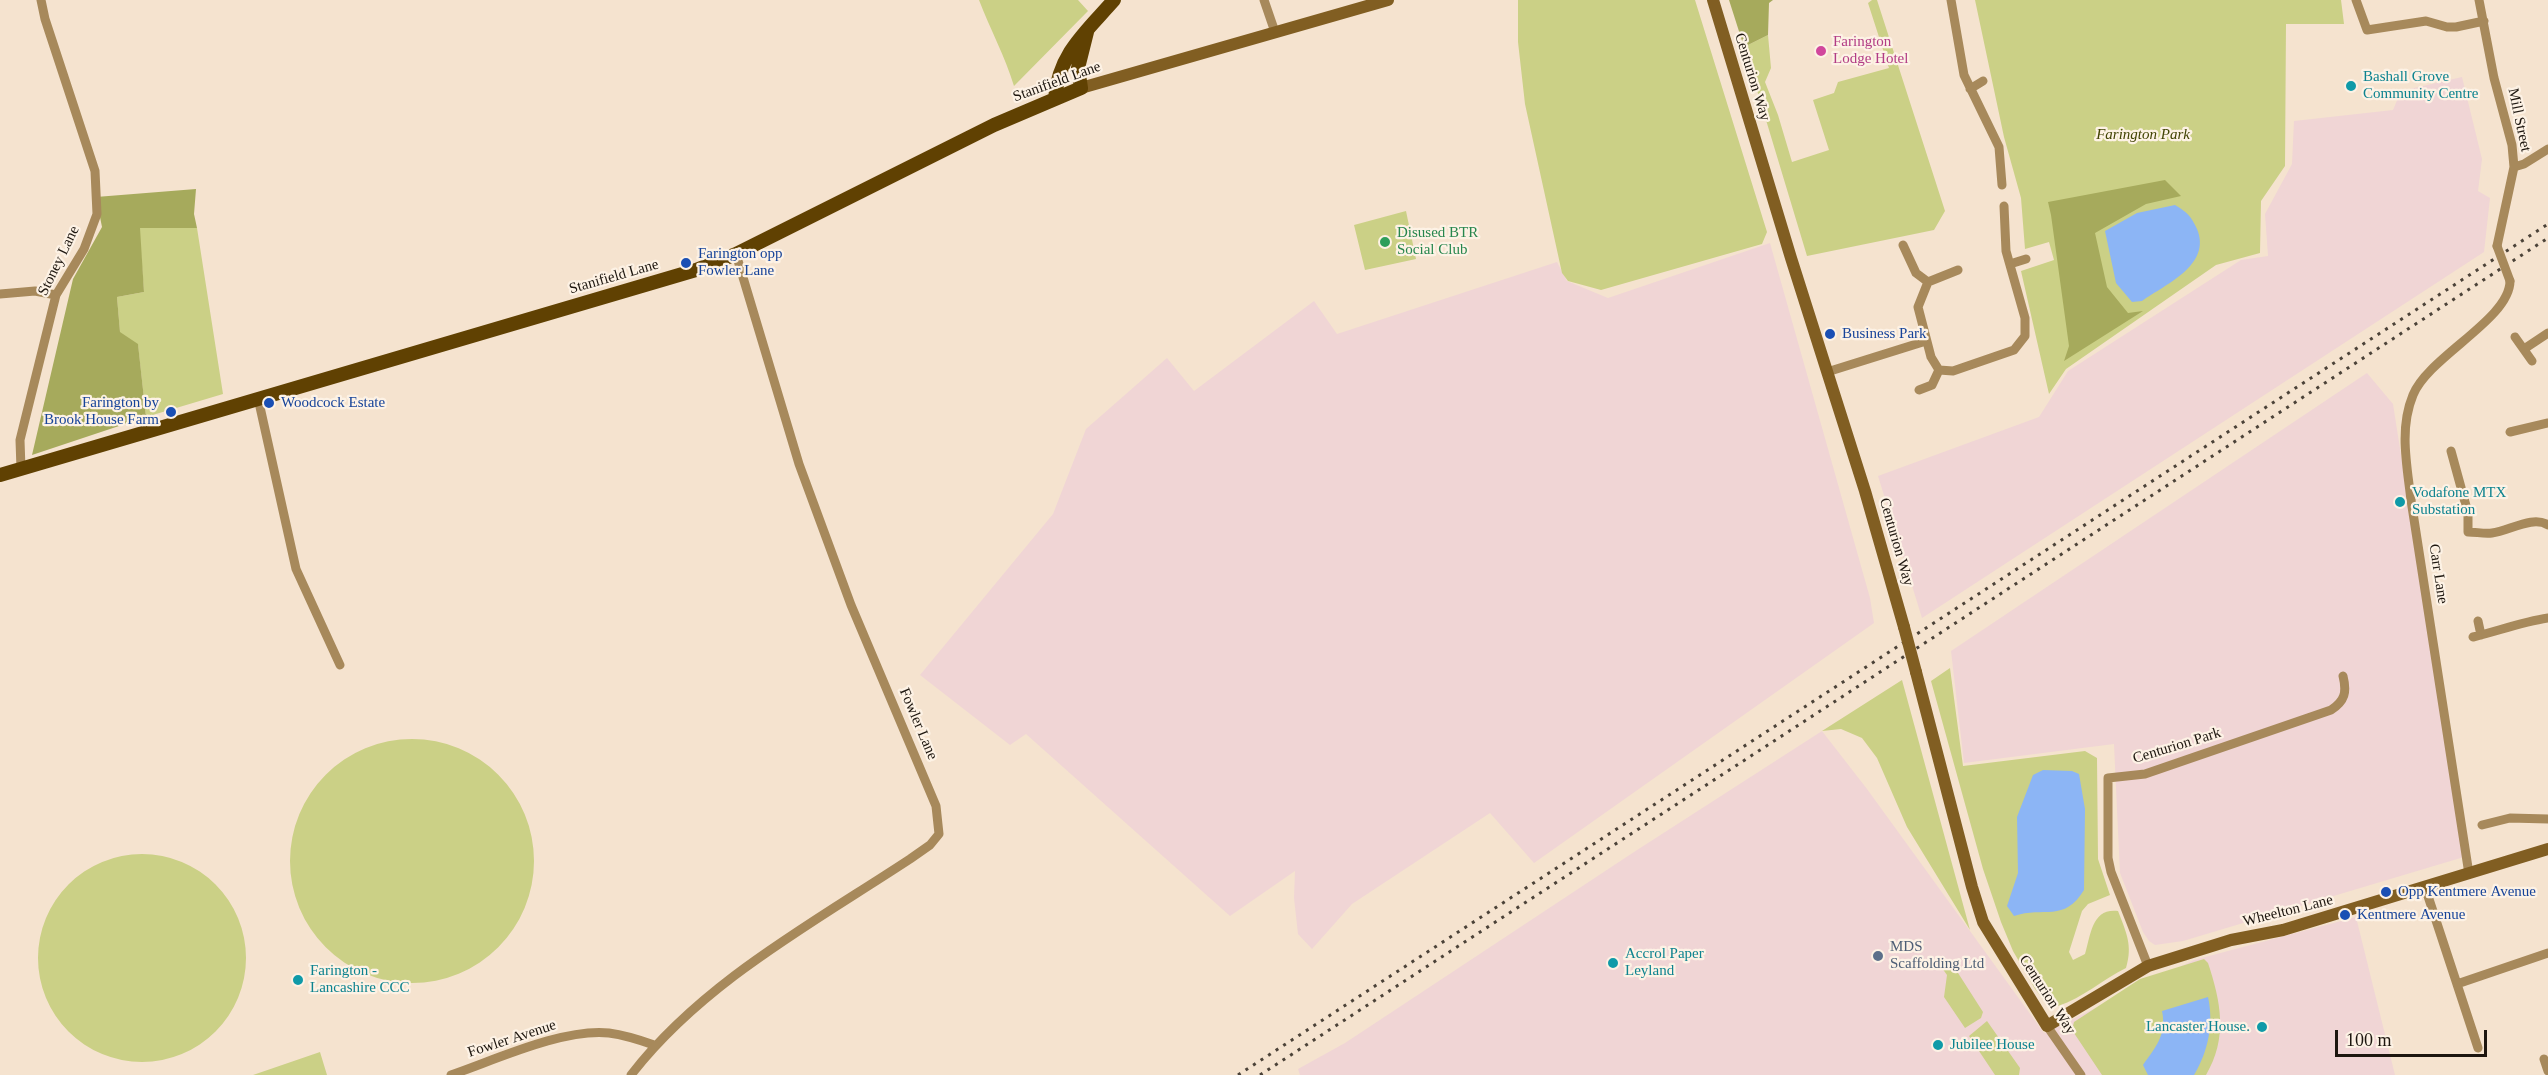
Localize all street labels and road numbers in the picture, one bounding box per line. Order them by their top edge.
street label: Centurion Way [1730,31,1774,123]
street label: Stanifield Lane [1011,58,1103,106]
street label: Mill Street [2503,87,2535,153]
street label: Stoney Lane [34,223,84,299]
street label: Stanifield Lane [567,256,661,298]
street label: Centurion Way [1875,496,1917,588]
street label: Carr Lane [2424,543,2452,605]
street label: Fowler Lane [895,685,941,763]
street label: Centurion Park [2131,724,2223,768]
street label: Wheelton Lane [2241,891,2335,931]
street label: Centurion Way [2015,952,2079,1038]
street label: Fowler Avenue [466,1016,558,1062]

